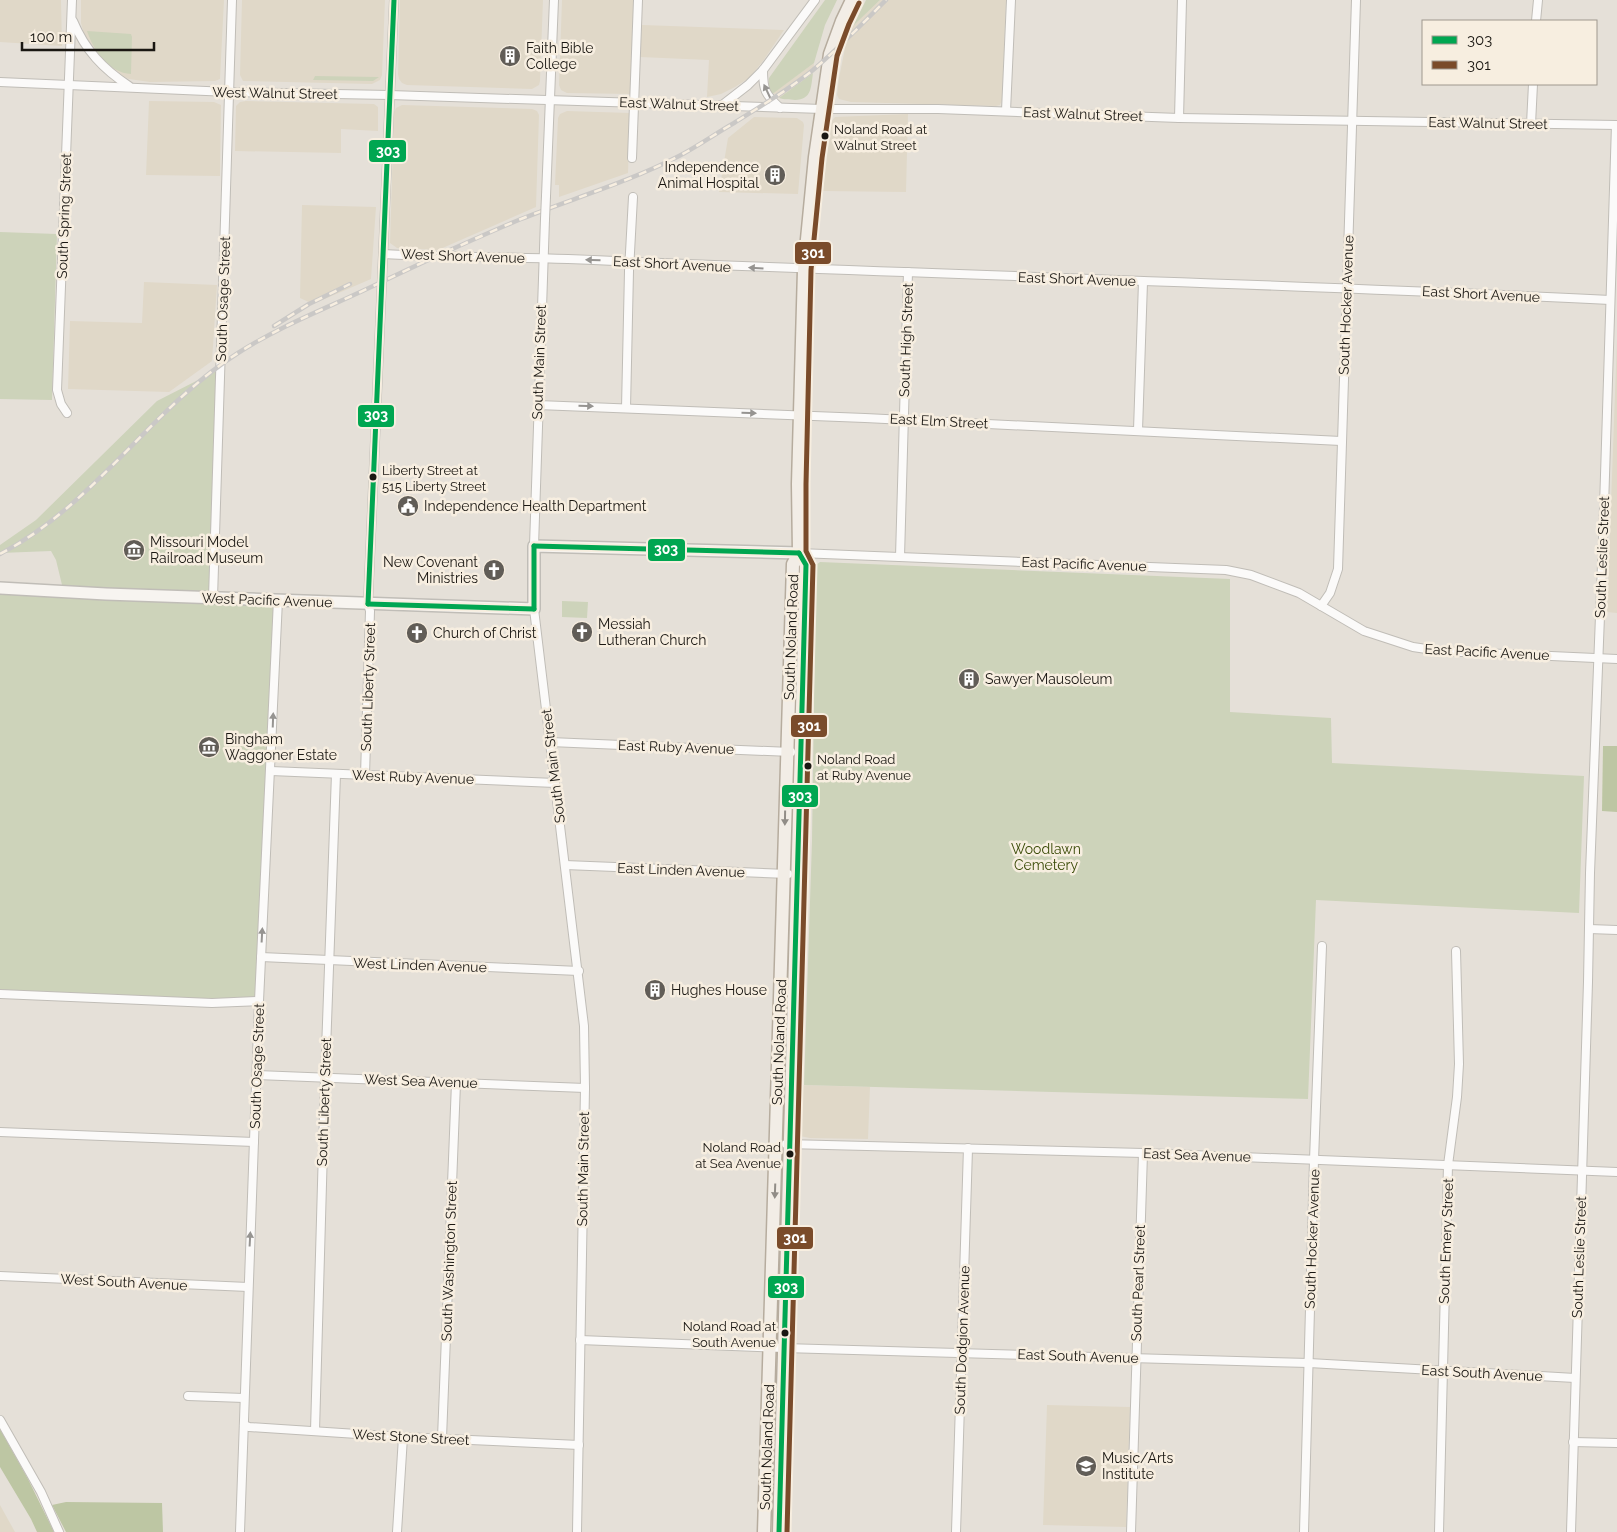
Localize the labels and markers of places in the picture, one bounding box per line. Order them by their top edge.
place label: Faith Bible College [526,40,593,72]
building icon: Faith Bible College [498,44,522,68]
place label: Noland Road at Walnut Street [834,122,928,153]
marker: Noland Road at Walnut Street [820,131,830,141]
place label: Independence Animal Hospital [658,159,759,191]
building icon: Independence Animal Hospital [763,163,787,187]
place label: Liberty Street at 515 Liberty Street [382,463,487,494]
marker: Liberty Street at 515 Liberty Street [368,472,378,482]
public building icon: Independence Health Department [396,494,420,518]
place label: Independence Health Department [424,498,647,514]
place label: Missouri Model Railroad Museum [150,534,263,566]
museum icon: Missouri Model Railroad Museum [122,538,146,562]
place label: New Covenant Ministries [383,554,478,586]
church icon: New Covenant Ministries [482,558,506,582]
place label: Messiah Lutheran Church [598,616,706,648]
church icon: Messiah Lutheran Church [570,620,594,644]
church icon: Church of Christ [405,621,429,645]
place label: Church of Christ [433,625,537,641]
building icon: Sawyer Mausoleum [957,667,981,691]
place label: Sawyer Mausoleum [985,671,1112,687]
place label: Bingham Waggoner Estate [225,731,337,763]
museum icon: Bingham Waggoner Estate [197,735,221,759]
place label: Noland Road at Ruby Avenue [817,752,911,783]
marker: Noland Road at Ruby Avenue [803,761,813,771]
building icon: Hughes House [643,978,667,1002]
place label: Hughes House [671,982,767,998]
place label: Noland Road at Sea Avenue [695,1140,781,1171]
marker: Noland Road at Sea Avenue [785,1149,795,1159]
place label: Noland Road at South Avenue [683,1319,777,1350]
marker: Noland Road at South Avenue [780,1328,790,1338]
place label: Music/Arts Institute [1102,1450,1174,1482]
school or university icon: Music/Arts Institute [1074,1454,1098,1478]

